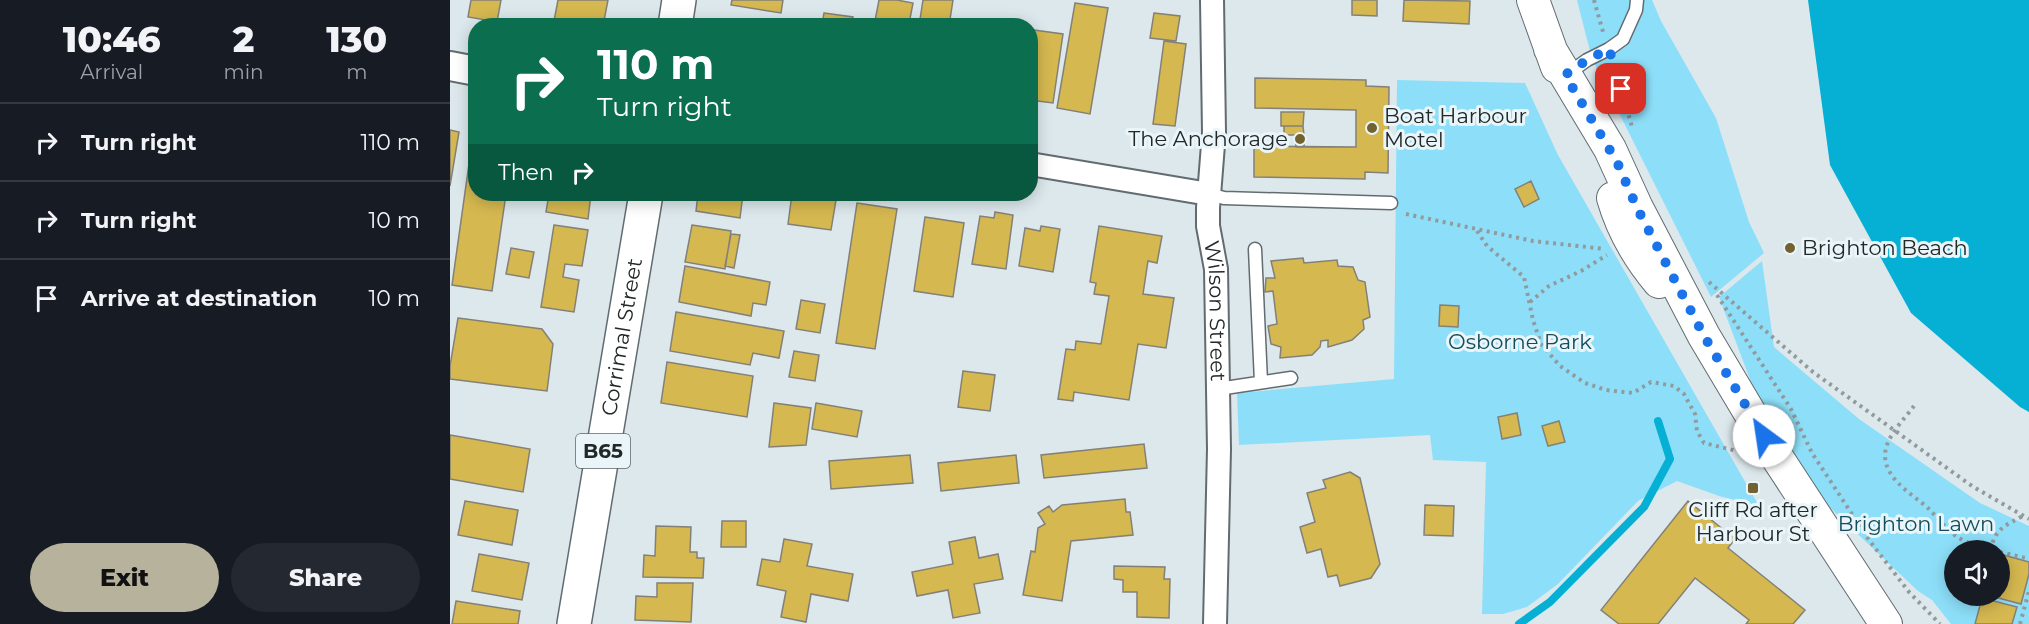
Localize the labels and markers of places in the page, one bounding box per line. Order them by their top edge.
pin [1595,63,1646,114]
place label: Boat Harbour Motel [1384,103,1527,152]
marker: Boat Harbour Motel [1365,121,1379,135]
place label: The Anchorage [1128,126,1288,151]
marker: The Anchorage [1293,132,1307,146]
place label: Brighton Beach [1802,235,1968,260]
marker: Brighton Beach [1783,241,1797,255]
marker: Cliff Rd after Harbour St [1746,481,1760,495]
place label: Cliff Rd after Harbour St [1688,497,1818,546]

